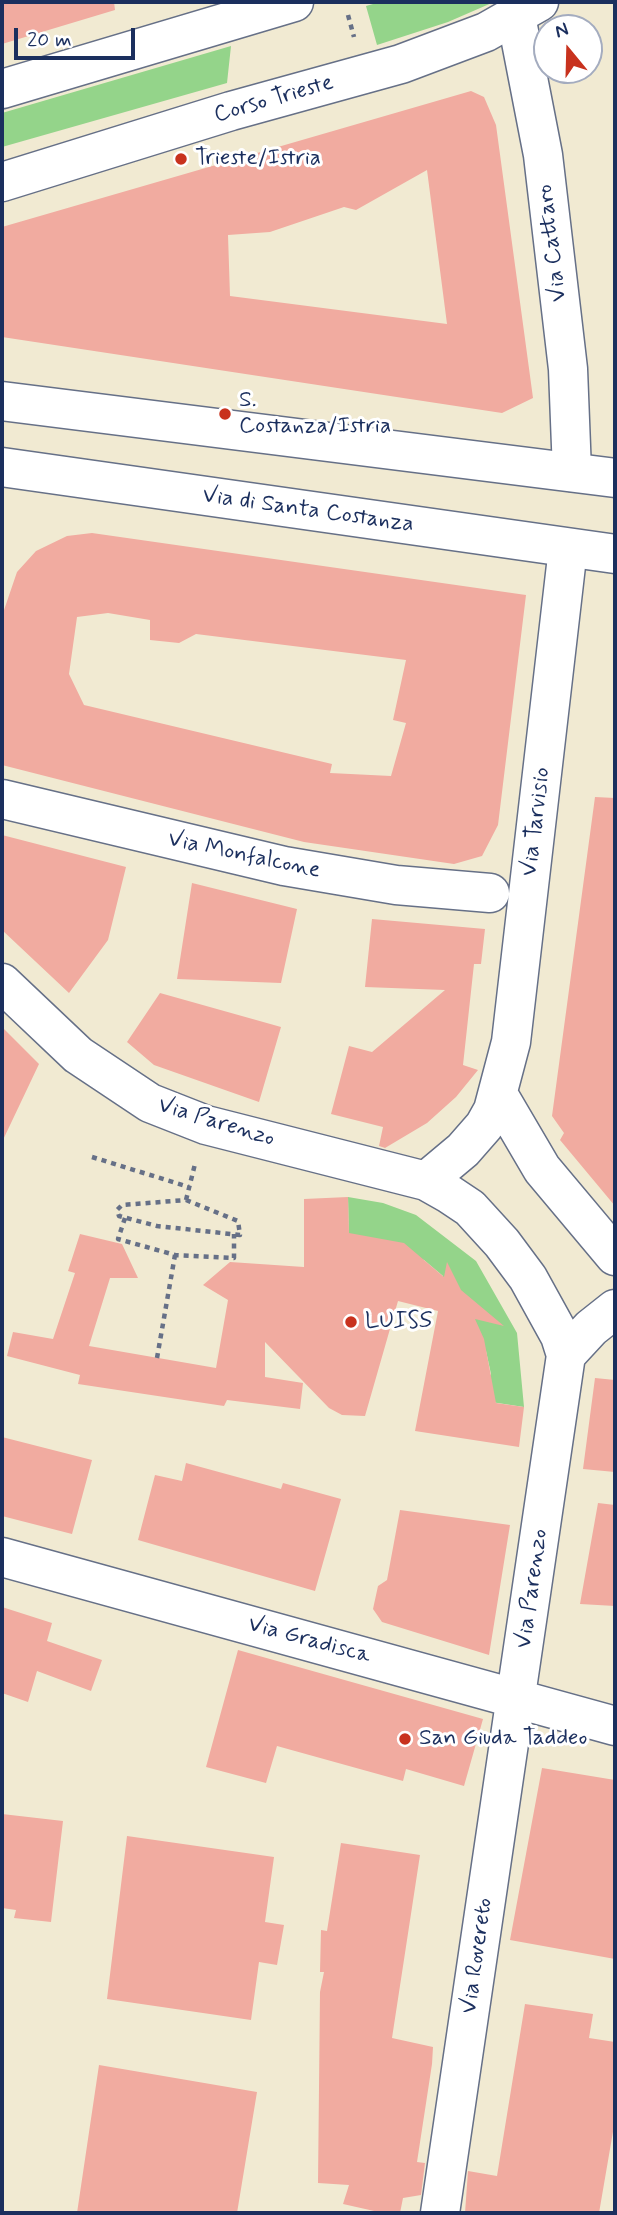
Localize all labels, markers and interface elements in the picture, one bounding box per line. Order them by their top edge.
scale bar [18,14,138,58]
north arrow [533,14,603,84]
text: N [552,17,572,44]
text: 20 m [27,26,72,54]
street label: Corso Trieste [211,70,337,130]
place label: Trieste/Istria [195,145,321,173]
marker: Trieste/Istria [173,151,189,167]
street label: Via Cattaro [532,183,574,303]
place label: S. Costanza/Istria [239,387,391,441]
marker: S. Costanza/Istria [217,406,233,422]
street label: Via di Santa Costanza [200,482,416,540]
street label: Via Tarvisio [517,766,557,878]
street label: Via Monfalcone [165,826,323,886]
street label: Via Parenzo [154,1092,278,1154]
place label: LUISS [365,1308,432,1336]
marker: LUISS [343,1314,359,1330]
street label: Via Parenzo [511,1527,555,1651]
street label: Via Gradisca [245,1611,373,1671]
place label: San Giuda Taddeo [419,1725,587,1753]
marker: San Giuda Taddeo [397,1731,413,1747]
street label: Via Rovereto [456,1896,500,2016]

